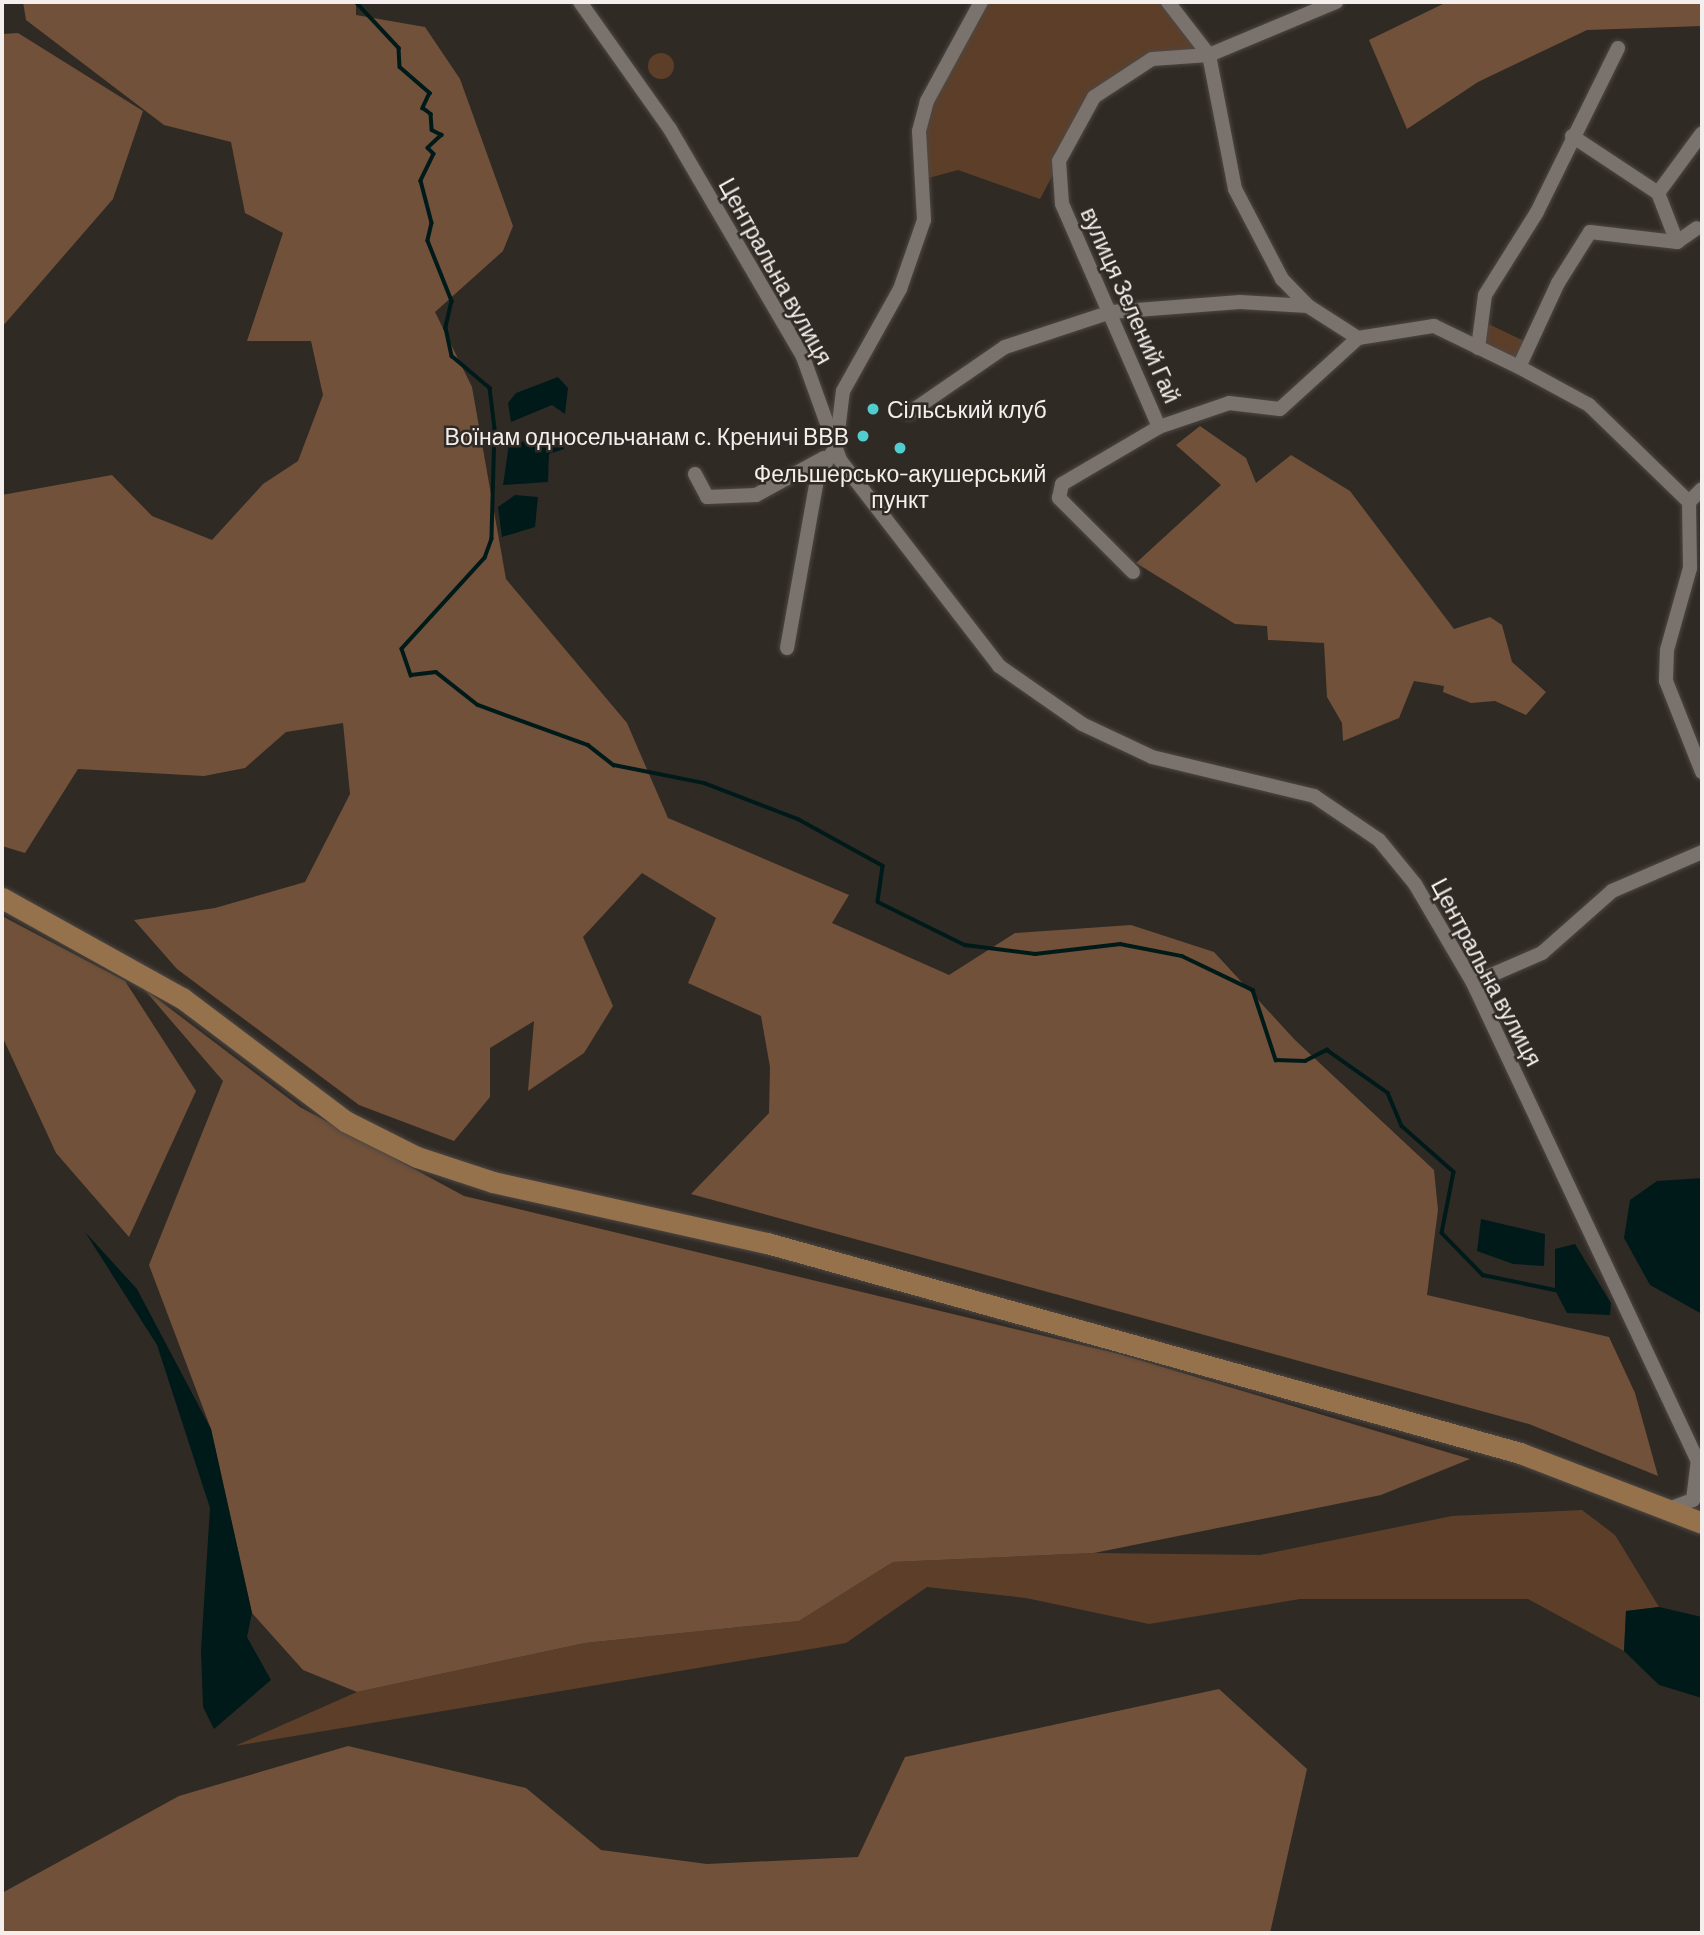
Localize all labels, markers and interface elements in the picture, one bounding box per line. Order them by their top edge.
street label: Центральна вулиця [713,173,839,369]
street label: вулиця Зелений Гай [1075,203,1187,407]
place label: Сільський клуб [887,395,1047,423]
marker: Сільський клуб [865,401,881,417]
place label: Воїнам односельчанам с. Креничі ВВВ [445,422,849,450]
marker: Воїнам односельчанам с. Креничі ВВВ [855,428,871,444]
marker: Фельшерсько-акушерський пункт [892,440,908,456]
place label: Фельшерсько-акушерський пункт [754,459,1046,513]
street label: Центральна вулиця [1426,873,1548,1071]

